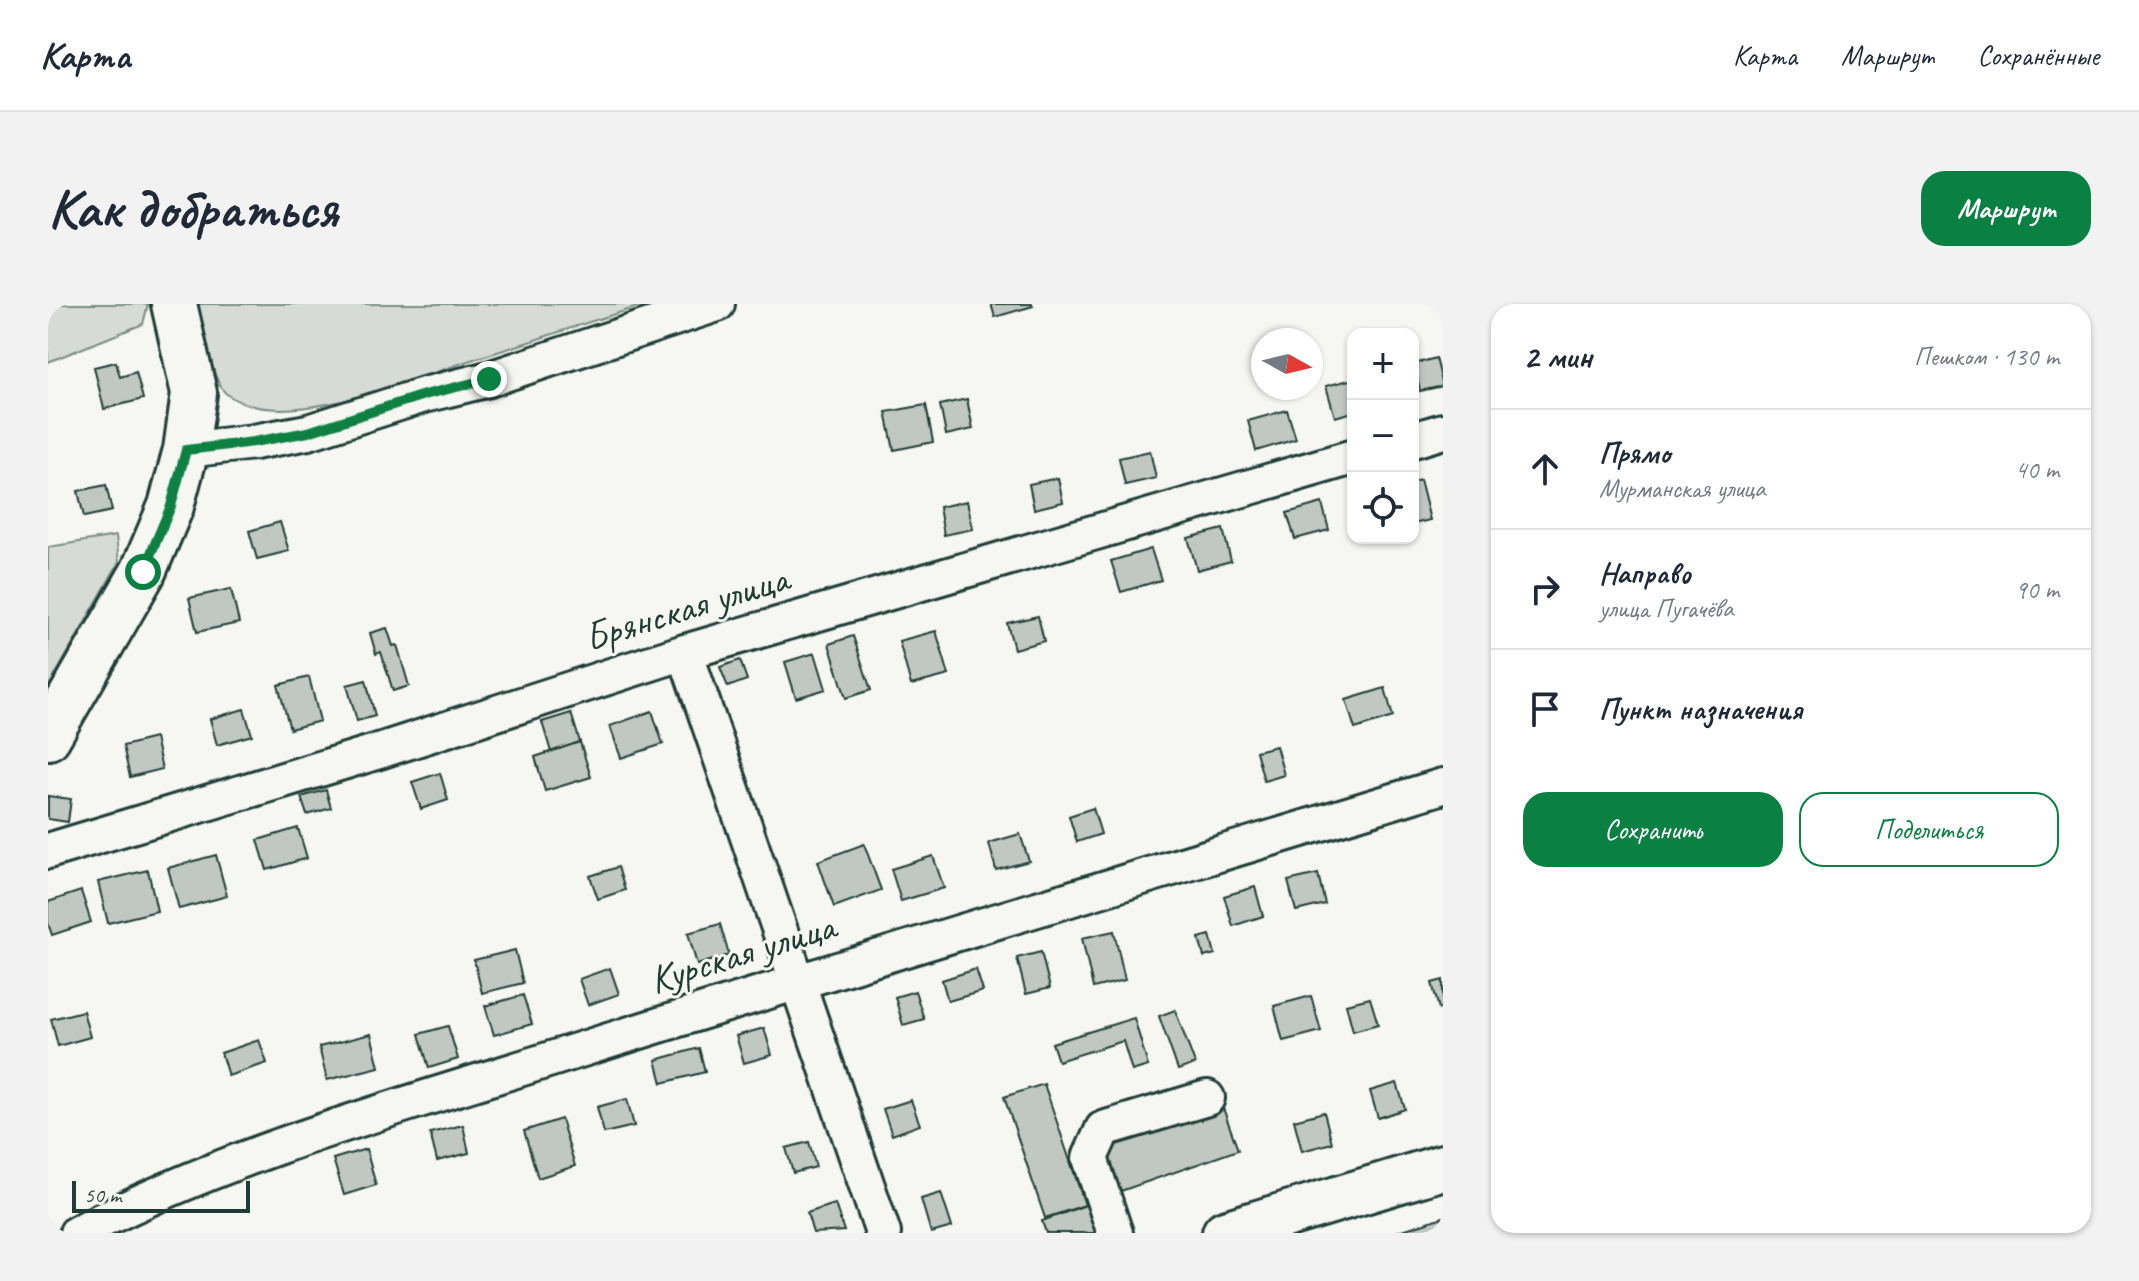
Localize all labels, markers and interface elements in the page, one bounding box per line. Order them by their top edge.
text: Карта [40,32,130,79]
text: Карта [1733,38,1797,73]
text: Маршрут [1841,38,1933,73]
text: Сохранённые [1977,38,2099,73]
button: Маршрут [1921,171,2091,246]
text: Как добраться [48,173,338,244]
north arrow [1251,328,1323,400]
map controls [1347,328,1419,544]
button: + [1347,328,1419,400]
text: 2 мин [1523,335,1592,378]
text: Пешком · 130 m [1914,340,2059,373]
route end [471,361,507,397]
button: − [1347,400,1419,472]
text: Прямо [1599,434,1670,472]
icon: ahead [1523,447,1567,491]
text: 40 m [2015,453,2059,486]
button: locate [1347,472,1419,544]
text: Мурманская улица [1599,472,1765,505]
street label: Брянская улица [578,552,797,663]
route start [125,554,161,590]
text: Направо [1599,554,1691,592]
icon: right [1523,567,1567,611]
text: 90 m [2015,573,2059,606]
text: улица Пугачёва [1599,592,1733,625]
icon: arrive [1523,687,1567,731]
text: Пункт назначения [1599,690,1802,728]
button: Сохранить [1523,792,1783,867]
button: Поделиться [1799,792,2059,867]
street label: Курская улица [643,900,844,1005]
scale bar [72,1177,250,1213]
text: 50 m [84,1181,121,1209]

